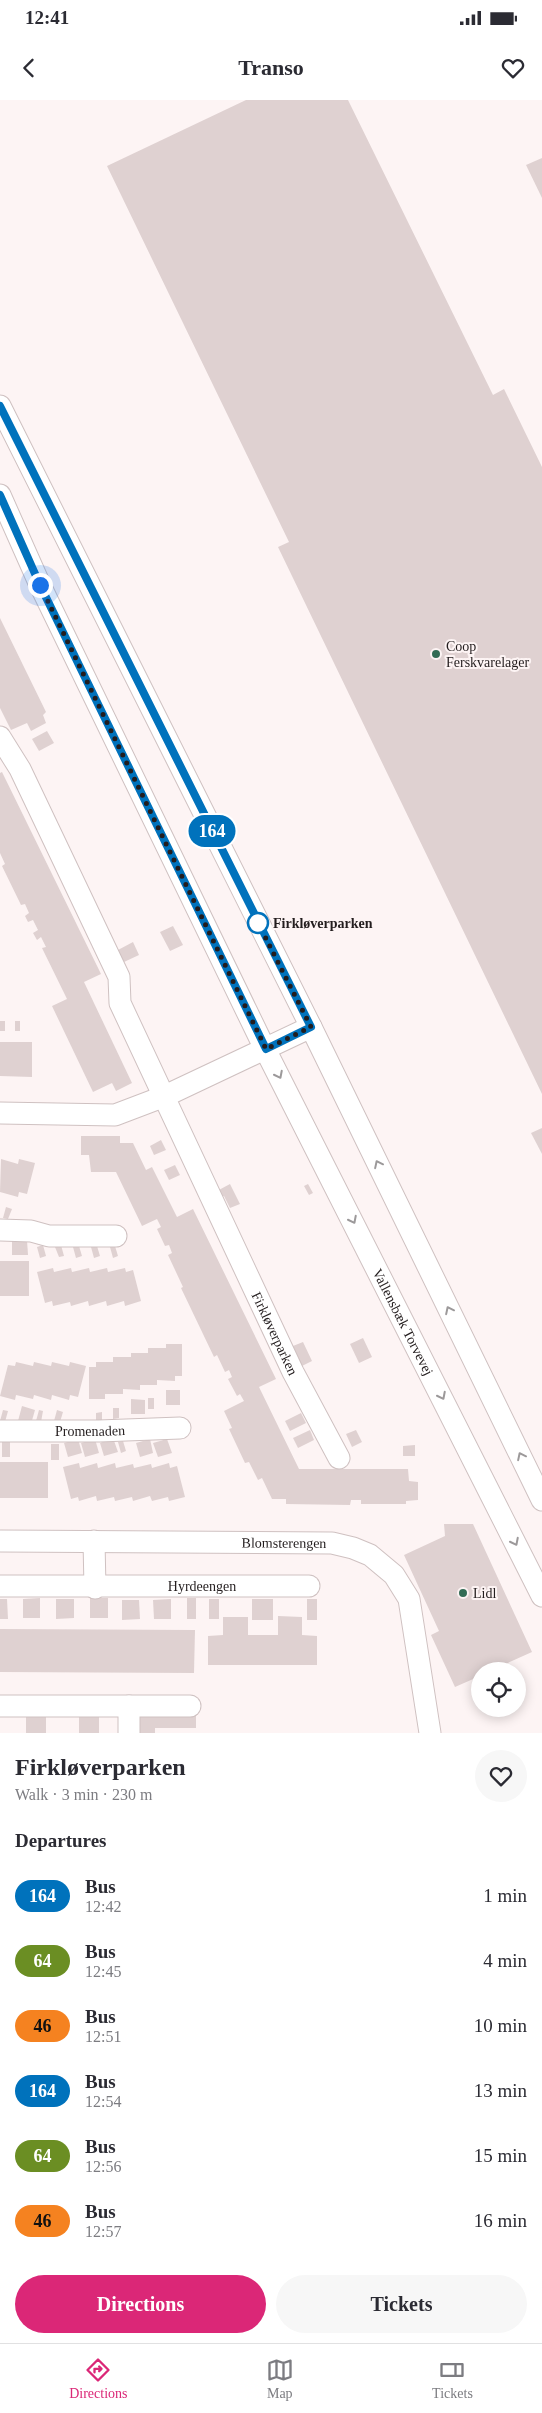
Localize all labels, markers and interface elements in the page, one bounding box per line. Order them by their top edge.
text: 12:41 [25,7,69,28]
icon: back [15,54,43,82]
icon: heart [499,54,527,82]
text: Transo [238,55,304,80]
your location [28,573,53,598]
place label: Coop Ferskvarelager [446,639,530,670]
marker: Coop Ferskvarelager [430,648,442,660]
line badge: 164 [183,815,241,847]
text: 164 [199,821,226,841]
marker: Firkløverparken [247,912,269,934]
place label: Firkløverparken [273,916,373,931]
one-way arrow [273,1070,283,1079]
one-way arrow [374,1160,384,1169]
one-way arrow [347,1215,357,1224]
street label: Vallensbæk Torvevej [370,1266,436,1378]
street label: Firkløverparken [249,1289,301,1377]
one-way arrow [445,1306,456,1315]
one-way arrow [436,1391,446,1400]
street label: Promenaden [55,1423,125,1439]
one-way arrow [516,1452,527,1461]
street label: Blomsterengen [242,1535,326,1550]
one-way arrow [509,1536,519,1545]
street label: Hyrdeengen [168,1579,236,1594]
place label: Lidl [473,1586,496,1601]
marker: Lidl [457,1587,469,1599]
map controls [471,1662,526,1717]
button: locate [471,1662,526,1717]
button: heart [475,1750,527,1802]
text: Firkløverparken [15,1754,186,1780]
text: Walk · 3 min · 230 m [15,1786,152,1803]
text: Departures [15,1830,106,1851]
text: Bus [85,1876,116,1897]
text: 1 min [483,1885,527,1906]
text: 164 [29,1886,56,1906]
text: 12:42 [85,1898,121,1915]
text: Bus [85,1941,116,1962]
text: 4 min [483,1950,527,1971]
text: 64 [34,1951,52,1971]
text: 12:45 [85,1963,121,1980]
text: Bus [85,2006,116,2027]
text: 10 min [474,2015,527,2036]
text: 46 [34,2016,52,2036]
text: 12:51 [85,2028,121,2045]
text: Bus [85,2071,116,2092]
text: 13 min [474,2080,527,2101]
text: 164 [29,2081,56,2101]
text: 12:54 [85,2093,121,2110]
text: Bus [85,2136,116,2157]
text: 15 min [474,2145,527,2166]
text: 64 [34,2146,52,2166]
text: 12:56 [85,2158,121,2175]
text: Bus [85,2201,116,2222]
text: 16 min [474,2210,527,2231]
text: 46 [34,2211,52,2231]
text: 12:57 [85,2223,121,2240]
button: Directions [15,2275,266,2333]
button: Tickets [276,2275,527,2333]
tab: Directions [69,2356,127,2402]
tab: Map [266,2356,294,2402]
tab: Tickets [432,2356,473,2402]

